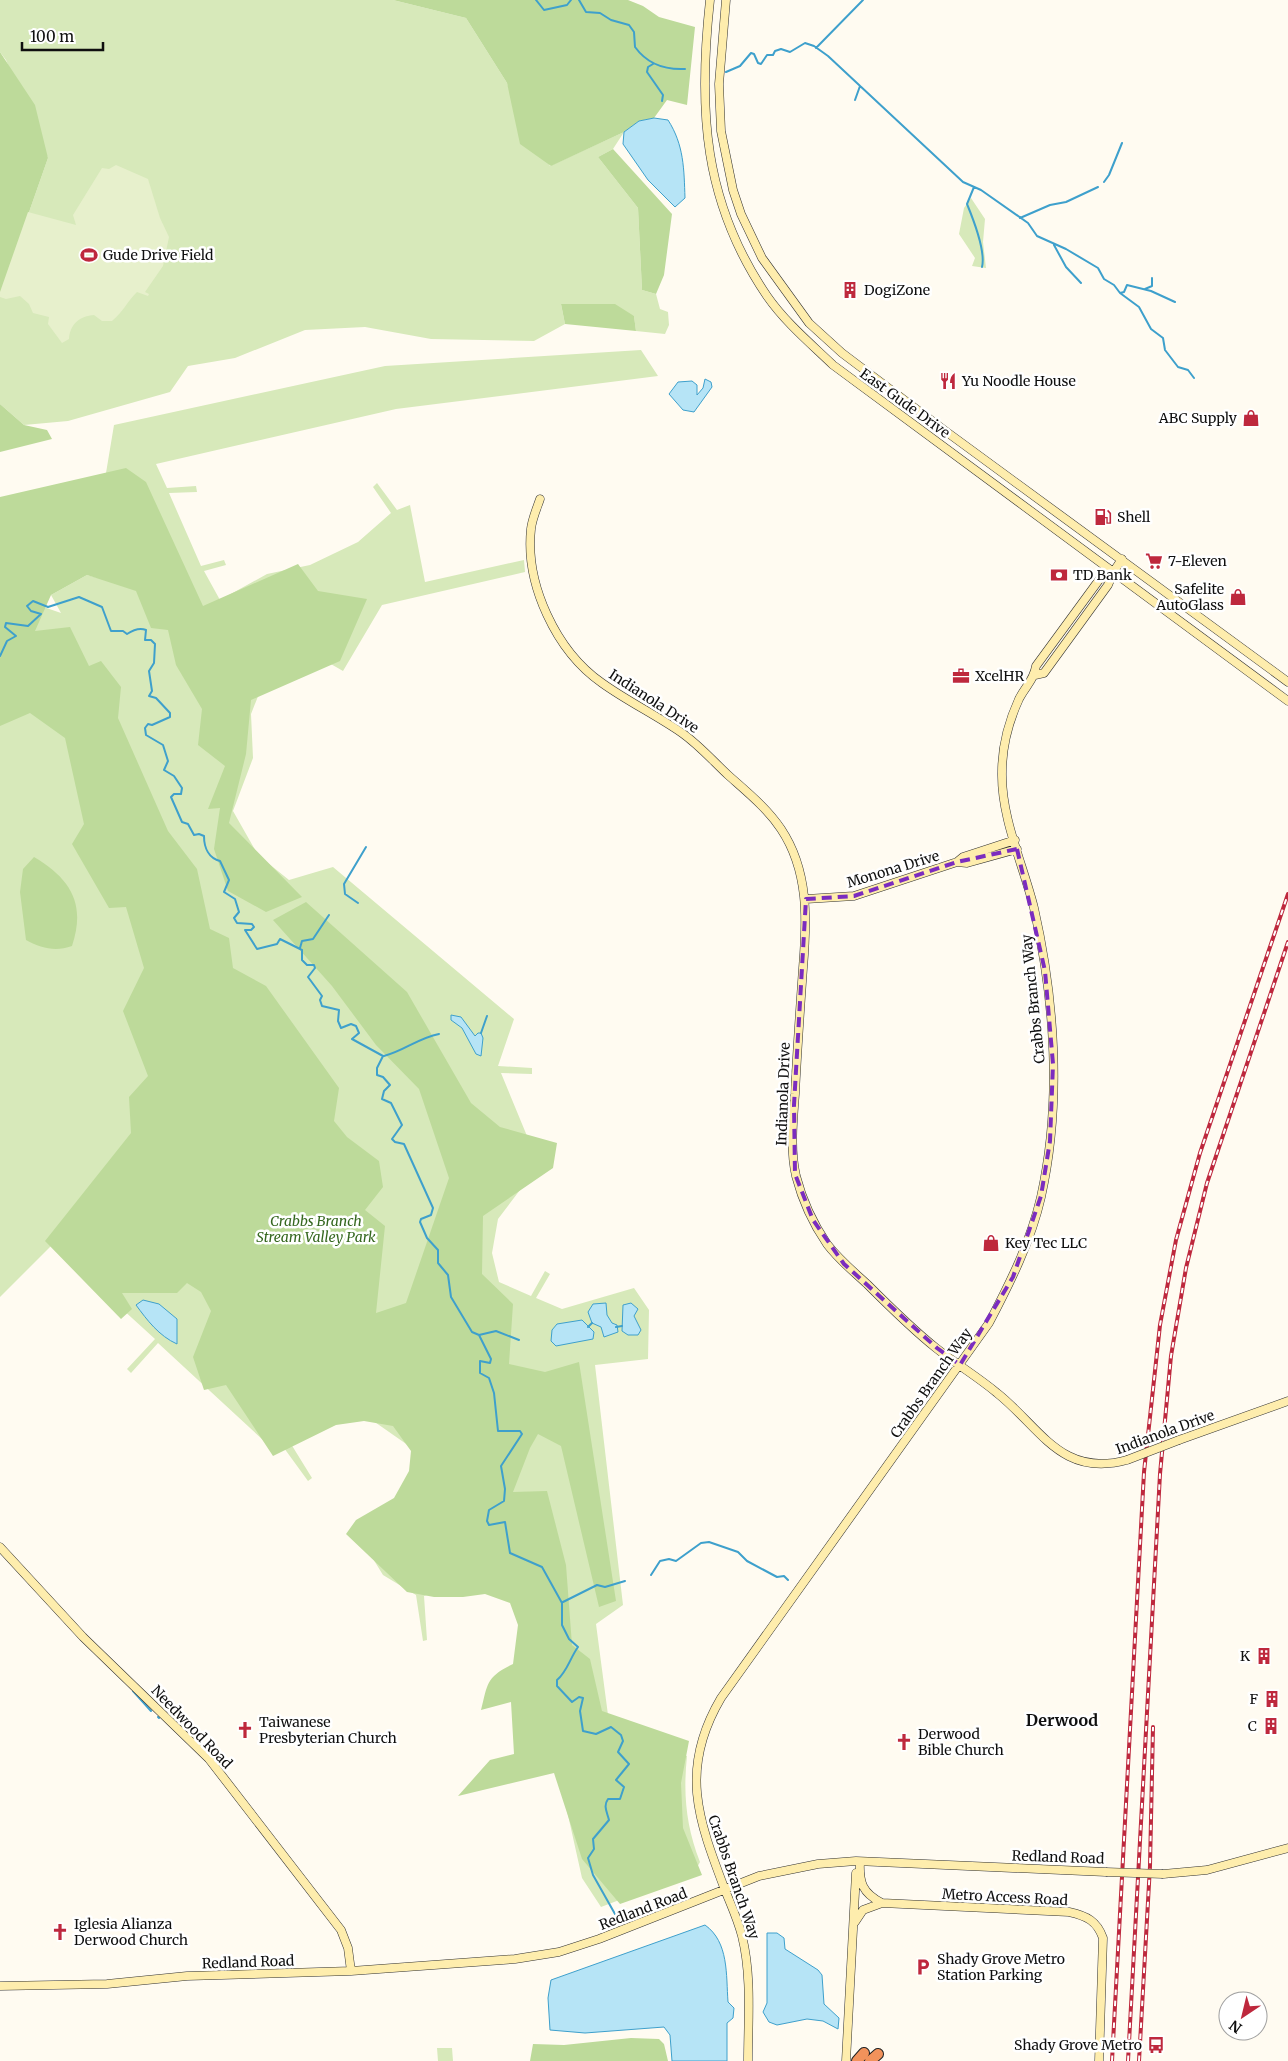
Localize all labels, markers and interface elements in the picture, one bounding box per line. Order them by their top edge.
scale bar [22,20,104,52]
text: 100 m [30,27,74,46]
sports icon: Gude Drive Field [79,245,99,265]
place label: Gude Drive Field [103,246,214,264]
building icon: DogiZone [840,280,860,300]
place label: DogiZone [864,281,930,299]
street label: East Gude Drive [856,364,954,442]
restaurant icon: Yu Noodle House [938,371,958,391]
place label: Yu Noodle House [961,372,1076,390]
shop icon: ABC Supply [1241,408,1261,428]
place label: ABC Supply [1158,409,1238,427]
fuel station icon: Shell [1093,507,1113,527]
place label: Shell [1117,508,1151,526]
supermarket icon: 7-Eleven [1144,551,1164,571]
place label: 7-Eleven [1168,552,1227,570]
bank icon: TD Bank [1049,565,1069,585]
place label: TD Bank [1073,566,1132,584]
place label: Safelite AutoGlass [1155,580,1224,614]
shop icon: Safelite AutoGlass [1228,587,1248,607]
street label: Indianola Drive [606,665,702,737]
office icon: XcelHR [951,666,971,686]
place label: XcelHR [975,667,1024,685]
street label: Monona Drive [845,846,941,892]
street label: Crabbs Branch Way [1017,933,1049,1065]
street label: Indianola Drive [772,1042,794,1146]
park label: Crabbs Branch Stream Valley Park [256,1212,376,1246]
shop icon: Key Tec LLC [981,1233,1001,1253]
place label: Key Tec LLC [1005,1234,1087,1252]
street label: Crabbs Branch Way [886,1324,976,1441]
street label: Indianola Drive [1113,1406,1217,1458]
building icon: K [1254,1646,1274,1666]
place label: K [1240,1647,1251,1665]
street label: Needwood Road [148,1682,237,1773]
building icon: F [1262,1689,1282,1709]
place label: F [1249,1690,1258,1708]
district label: Derwood [1026,1710,1098,1730]
place label: Taiwanese Presbyterian Church [259,1713,397,1747]
building icon: C [1261,1716,1281,1736]
place label: C [1248,1717,1257,1735]
church icon: Taiwanese Presbyterian Church [235,1720,255,1740]
place label: Derwood Bible Church [918,1725,1004,1759]
church icon: Derwood Bible Church [894,1732,914,1752]
street label: Crabbs Branch Way [704,1813,764,1942]
street label: Redland Road [1011,1846,1105,1868]
street label: Redland Road [597,1884,690,1934]
street label: Metro Access Road [942,1885,1069,1909]
place label: Iglesia Alianza Derwood Church [74,1915,188,1949]
church icon: Iglesia Alianza Derwood Church [50,1922,70,1942]
place label: Shady Grove Metro Station Parking [937,1950,1065,1984]
street label: Redland Road [201,1951,295,1973]
parking icon: Shady Grove Metro Station Parking [913,1957,933,1977]
north arrow [1218,1991,1268,2041]
text: N [1226,2016,1245,2037]
bus stop icon: Shady Grove Metro [1146,2035,1166,2055]
place label: Shady Grove Metro [1014,2036,1142,2054]

